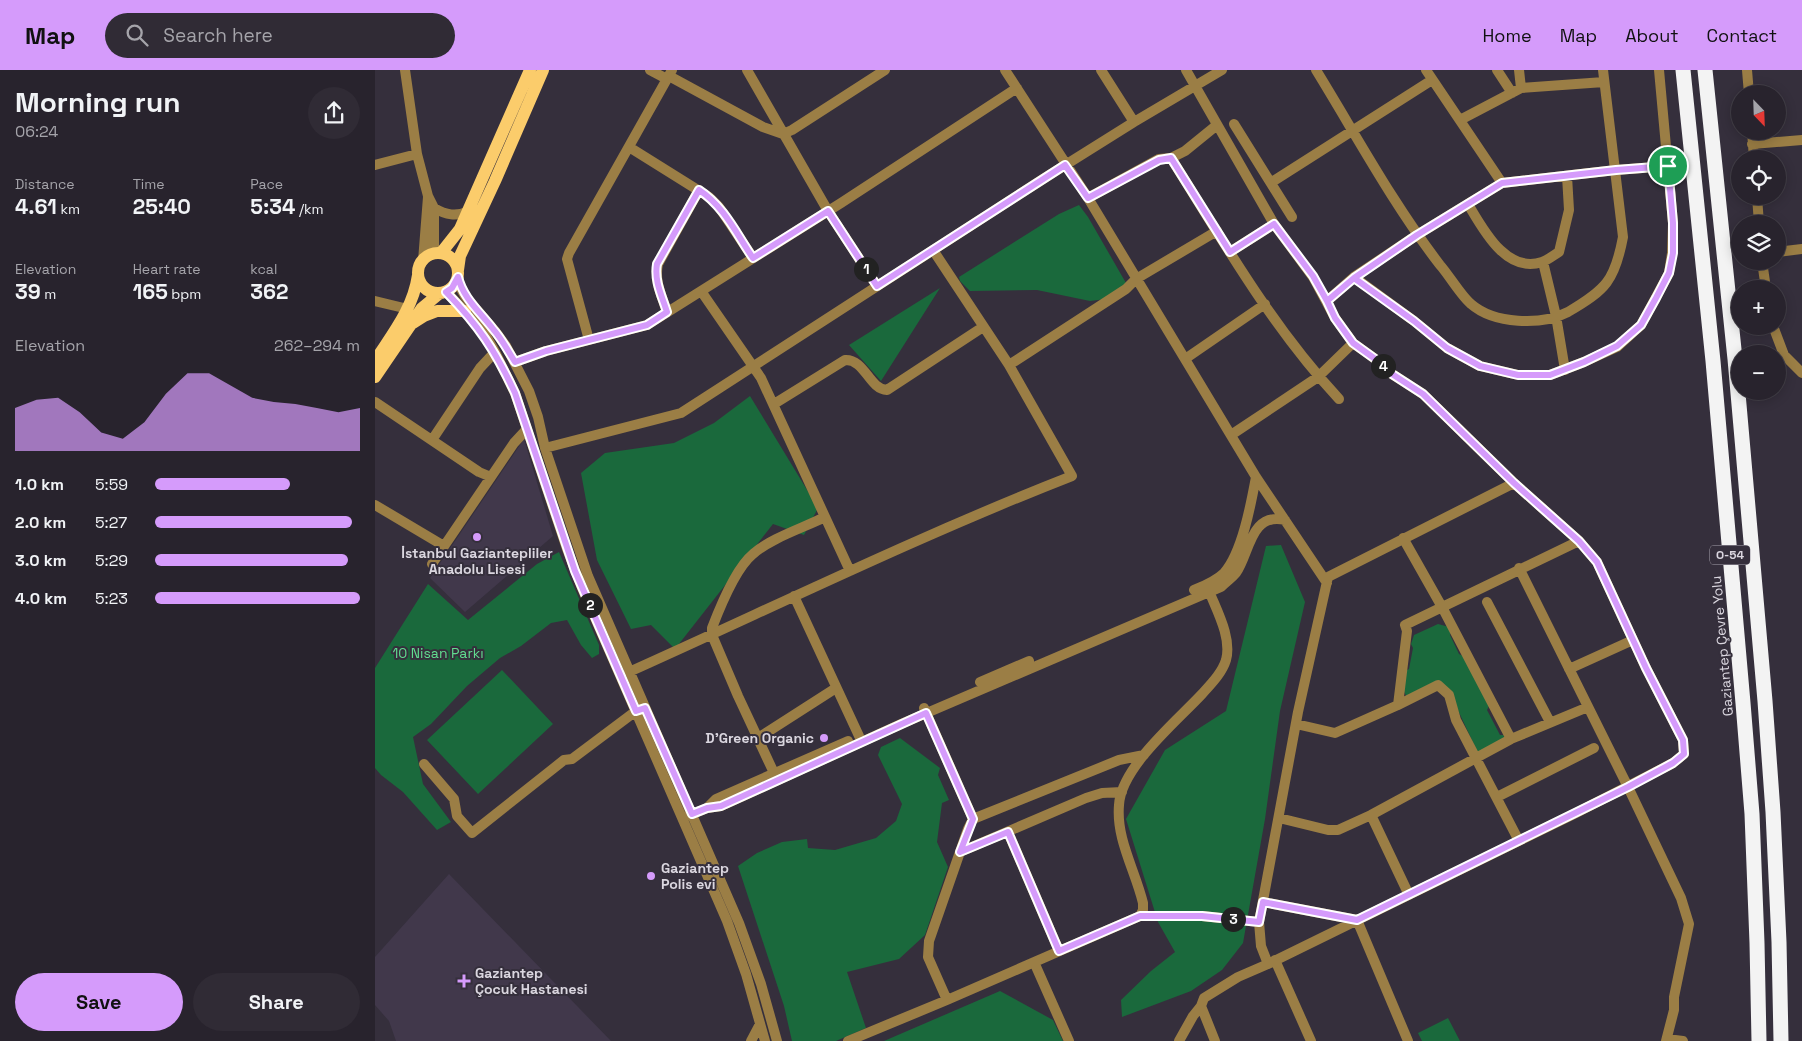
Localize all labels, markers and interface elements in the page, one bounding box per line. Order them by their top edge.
search box [105,13,455,58]
text: Map [25,20,75,51]
icon: search [123,21,151,49]
text: Search here [163,23,273,48]
text: Home [1483,24,1532,47]
text: Map [1560,24,1597,47]
text: About [1625,24,1679,47]
text: Contact [1707,24,1777,47]
text: Morning run [15,84,180,120]
north arrow [1731,85,1786,140]
map controls [1731,85,1786,400]
button: share [308,87,360,139]
text: 06:24 [15,121,58,142]
pin [1647,145,1689,187]
button: locate [1731,150,1786,205]
icon: arrive [1654,152,1682,180]
text: Distance [15,175,75,193]
text: Time [133,175,165,193]
text: Pace [250,175,283,193]
text: 4.61 [15,193,57,220]
text: 25:40 [133,193,191,220]
text: 5:34 [250,193,295,220]
text: km [57,200,80,218]
text: /km [295,200,324,218]
button: layers [1731,215,1786,270]
pin: 1 [853,256,879,282]
text: Elevation [15,260,76,278]
text: Heart rate [133,260,201,278]
text: kcal [250,260,277,278]
text: 1 [863,260,870,278]
text: 39 [15,278,41,305]
text: 165 [133,278,168,305]
text: 362 [250,278,288,305]
button: + [1731,280,1786,335]
text: m [41,285,56,303]
text: bpm [168,285,201,303]
text: Elevation [15,335,85,356]
text: 262–294 m [274,335,360,356]
button: − [1731,345,1786,400]
pin: 4 [1371,354,1395,378]
text: 4 [1379,357,1388,375]
text: 1.0 km [15,474,64,495]
text: 5:59 [95,474,128,495]
text: 2.0 km [15,512,66,533]
text: 5:27 [95,512,127,533]
marker: İstanbul Gaziantepliler Anadolu Lisesi [471,531,483,543]
place label: İstanbul Gaziantepliler Anadolu Lisesi [401,544,553,578]
road number: O-54 [1710,546,1750,564]
text: 3.0 km [15,550,66,571]
text: 5:29 [95,550,128,571]
street label: Gaziantep Çevre Yolu [1707,575,1737,717]
text: 4.0 km [15,588,67,609]
text: 5:23 [95,588,128,609]
pin: 2 [577,592,603,618]
text: 2 [586,596,595,614]
park label: 10 Nisan Parkı [392,644,484,662]
place label: D'Green Organic [705,729,814,747]
marker: D'Green Organic [818,732,830,744]
place label: Gaziantep Polis evi [661,859,729,893]
marker: Gaziantep Polis evi [645,870,657,882]
pin: 3 [1221,906,1245,932]
text: 3 [1229,910,1238,928]
place label: Gaziantep Çocuk Hastanesi [475,964,588,998]
button: Save [15,973,183,1031]
button: Share [193,973,360,1031]
marker: Gaziantep Çocuk Hastanesi [457,974,471,988]

